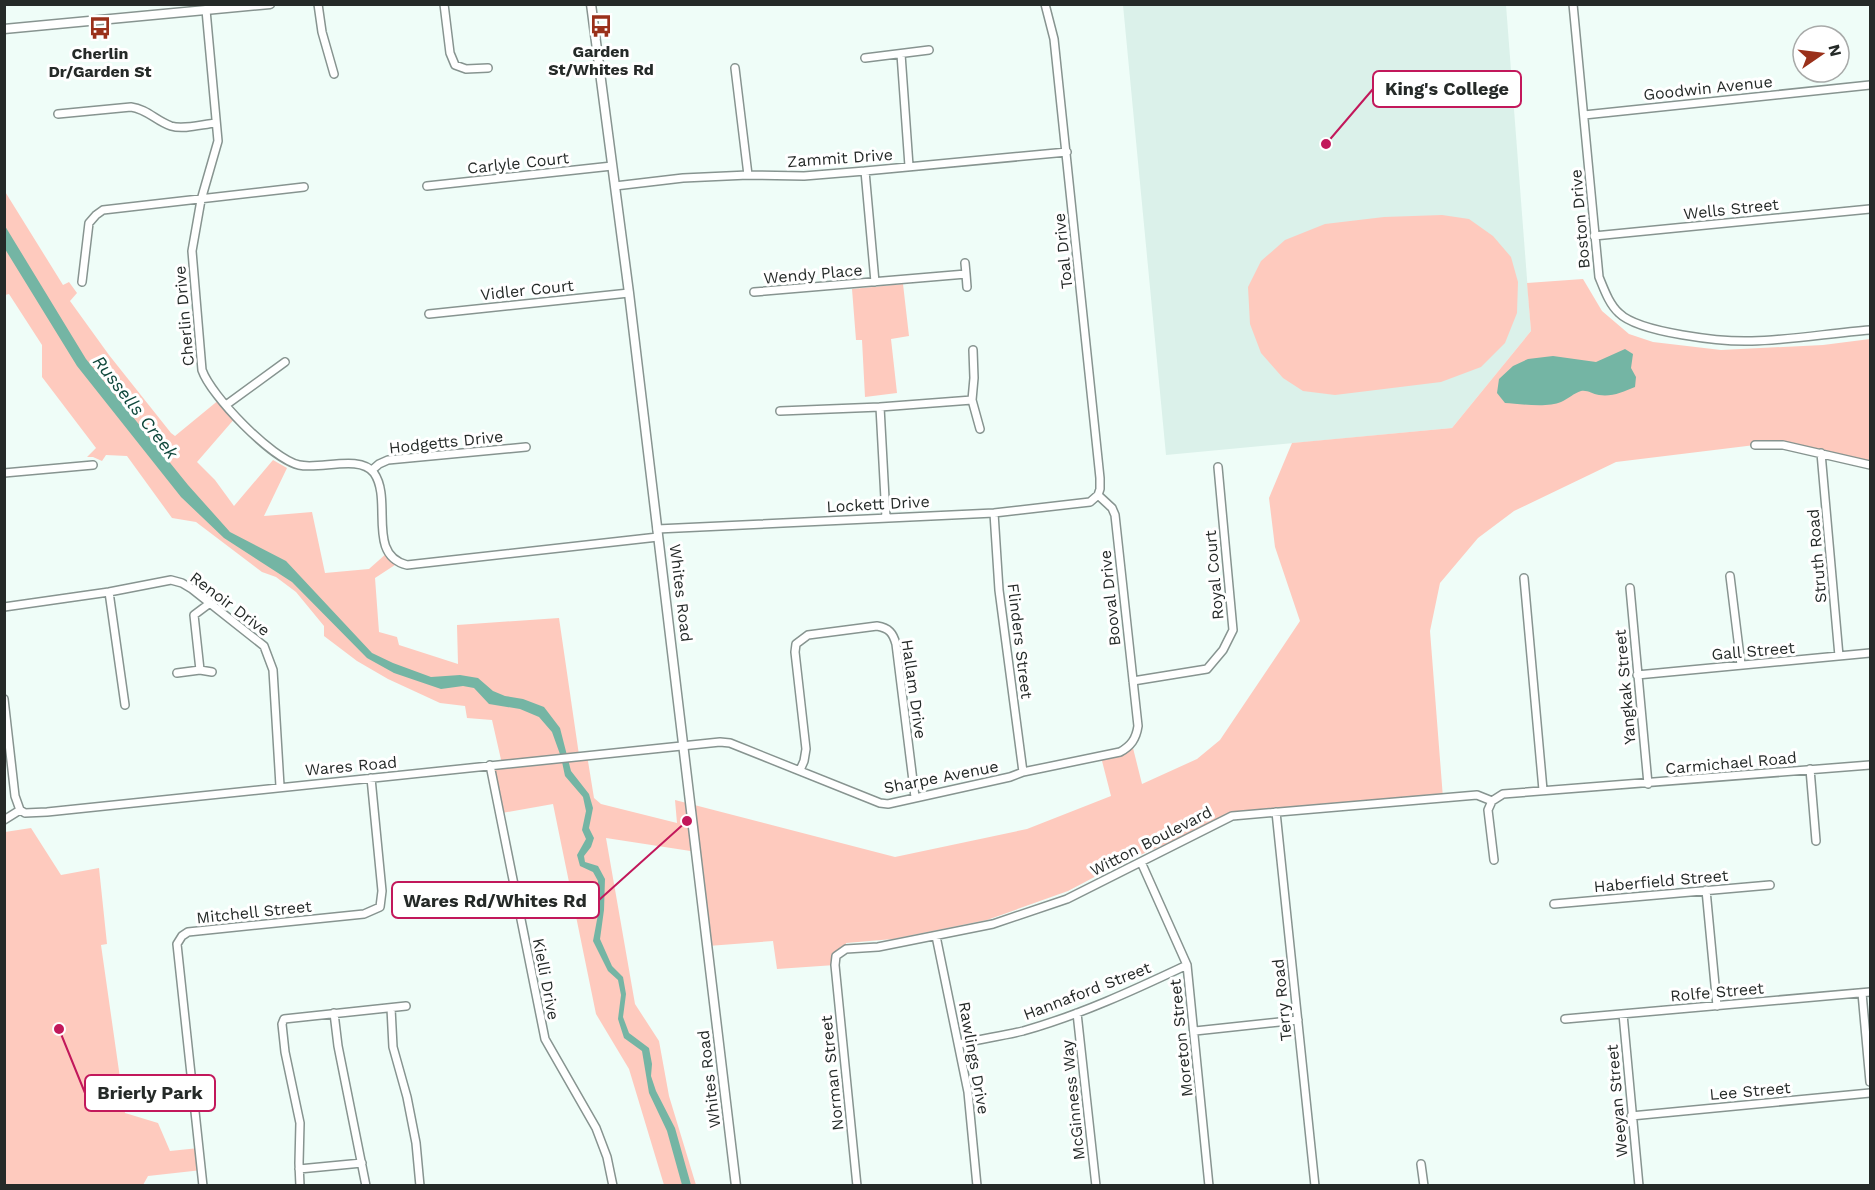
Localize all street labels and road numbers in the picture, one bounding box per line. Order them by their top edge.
street label: Goodwin Avenue [1642,72,1774,104]
street label: Zammit Drive [787,145,893,171]
street label: Carlyle Court [466,148,570,178]
street label: Boston Drive [1566,168,1594,270]
street label: Wells Street [1682,195,1780,223]
street label: Toal Drive [1050,212,1076,290]
street label: Wendy Place [763,260,863,288]
street label: Cherlin Drive [170,265,198,367]
street label: Vidler Court [479,276,575,304]
street label: Hodgetts Drive [388,427,504,457]
street label: Lockett Drive [826,492,930,516]
street label: Struth Road [1803,508,1831,604]
street label: Royal Court [1201,529,1227,621]
street label: Whites Road [666,543,696,643]
street label: Booval Drive [1096,549,1124,647]
street label: Renoir Drive [186,568,274,640]
street label: Flinders Street [1003,582,1037,700]
street label: Yangkak Street [1610,628,1639,745]
street label: Hallam Drive [898,638,930,740]
street label: Gall Street [1711,638,1796,664]
street label: Carmichael Road [1664,748,1798,778]
street label: Wares Road [304,753,398,779]
street label: Sharpe Avenue [882,757,1000,797]
street label: Witton Boulevard [1087,802,1215,880]
street label: Haberfield Street [1593,866,1729,896]
street label: Mitchell Street [196,896,313,927]
street label: Kielli Drive [529,936,563,1022]
street label: Hannaford Street [1021,958,1154,1024]
street label: Terry Road [1268,958,1296,1042]
street label: Moreton Street [1165,978,1197,1098]
street label: Rolfe Street [1669,978,1765,1006]
street label: Rawlings Drive [955,1000,993,1116]
street label: Norman Street [816,1014,847,1131]
street label: Whites Road [694,1029,724,1129]
street label: McGinness Way [1057,1038,1089,1161]
street label: Weeyan Street [1603,1043,1631,1158]
street label: Lee Street [1709,1078,1792,1104]

